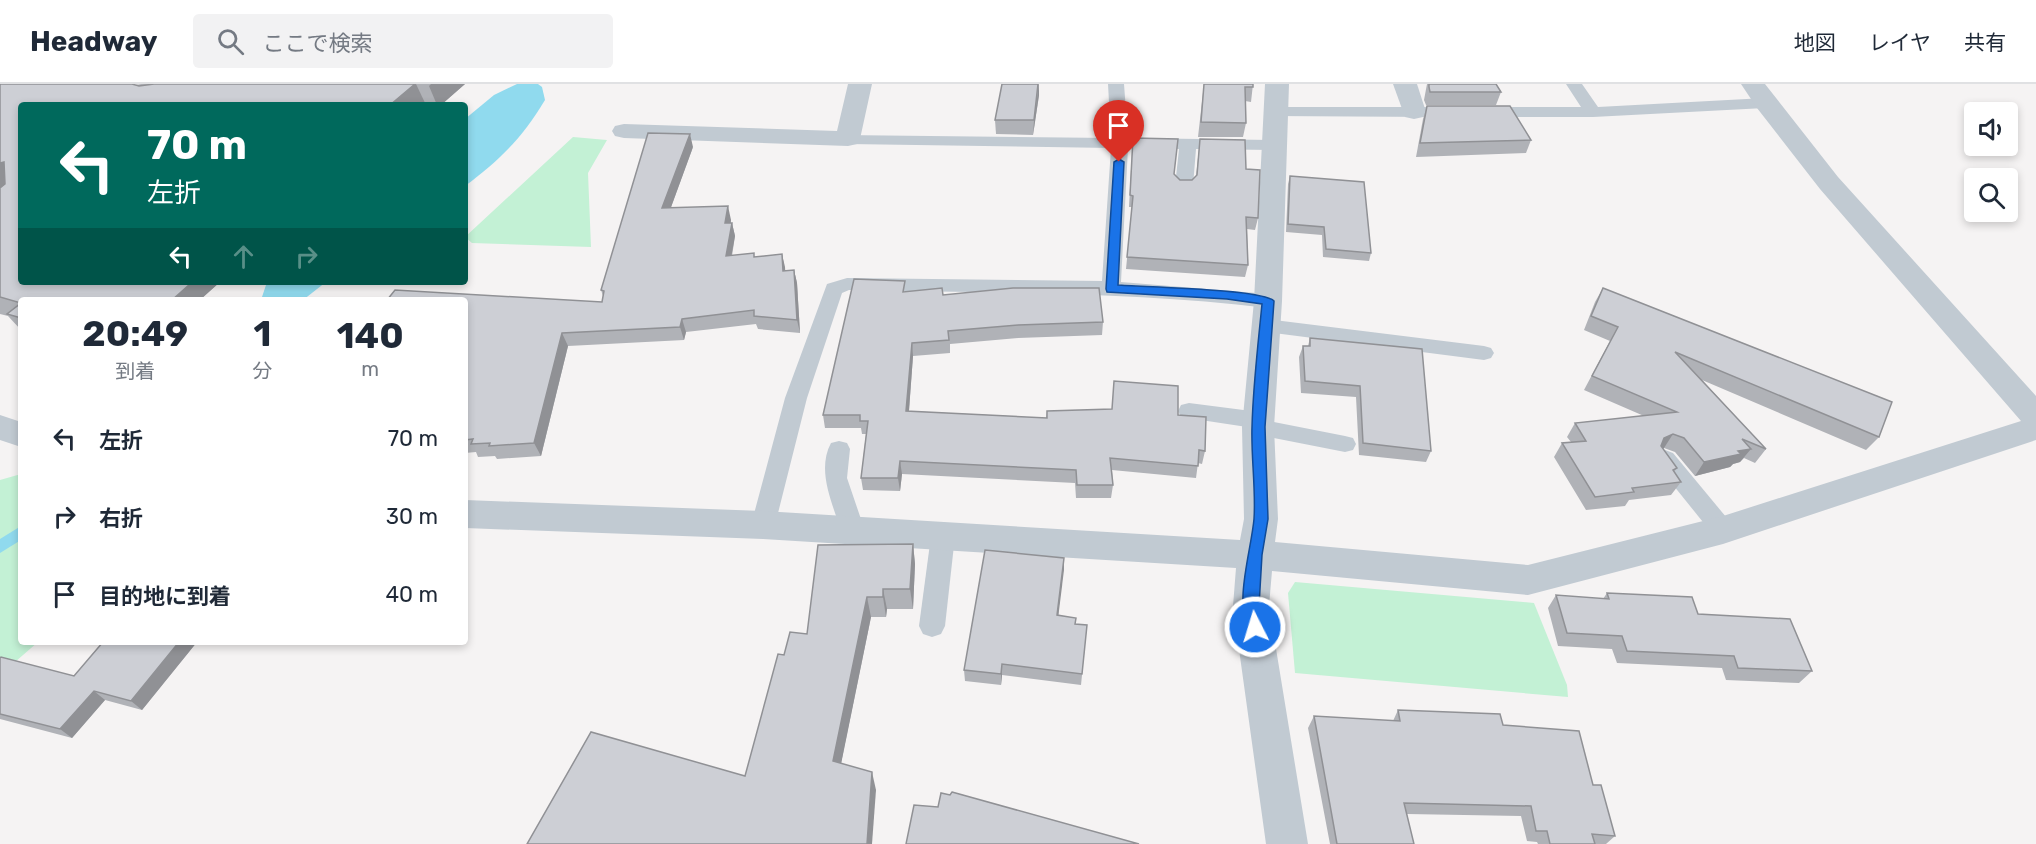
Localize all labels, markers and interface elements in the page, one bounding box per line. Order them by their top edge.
search box [193,14,613,68]
text: Headway [30,25,157,58]
icon: search [214,25,247,58]
text: ここで検索 [262,30,372,57]
text: 地図 [1794,30,1836,55]
text: レイヤ [1869,30,1931,55]
text: 共有 [1964,30,2006,55]
pin [1093,100,1144,162]
map controls [1964,102,2018,222]
button: sound [1964,102,2018,156]
icon: arrive [1102,109,1135,142]
text: 70 m [147,120,247,170]
icon: left [48,126,126,204]
button: search [1964,168,2018,222]
text: 左折 [147,177,201,209]
icon: left [164,240,197,273]
icon: ahead [227,240,260,273]
icon: right [290,240,323,273]
text: 20:49 [82,312,188,355]
text: 1 [254,312,271,355]
text: 140 [337,314,404,357]
text: m [361,357,379,381]
text: 到着 [115,359,155,383]
text: 分 [252,359,272,383]
icon: left [48,422,81,455]
text: 70 m [388,425,438,452]
text: 左折 [99,427,143,454]
icon: right [48,500,81,533]
text: 30 m [386,503,438,530]
text: 右折 [99,505,143,532]
icon: arrive [48,578,81,611]
text: 40 m [385,581,438,608]
text: 目的地に到着 [99,583,231,610]
position arrow [1223,595,1287,659]

